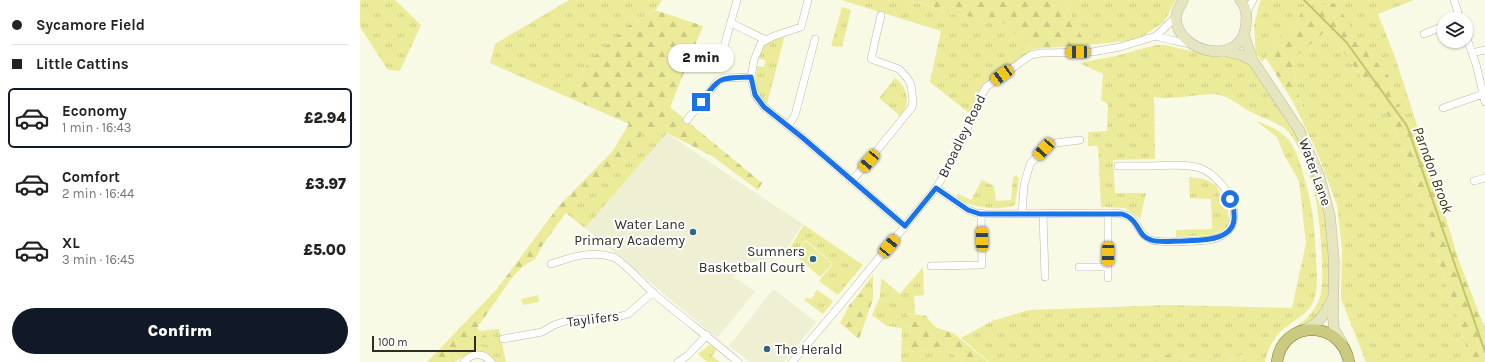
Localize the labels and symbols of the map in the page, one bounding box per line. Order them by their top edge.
callout: 2 min [668,44,734,72]
car [1066,46,1090,58]
car [989,63,1015,87]
street label: Broadley Road [935,92,989,180]
route end [692,93,710,111]
water label: Parndon Brook [1409,124,1457,216]
car [1032,136,1056,162]
street label: Water Lane [1295,136,1335,208]
car [857,148,881,174]
route start [1221,190,1239,208]
place label: Water Lane Primary Academy [574,216,685,249]
marker: Water Lane Primary Academy [688,227,698,237]
car [976,227,988,251]
car [877,233,901,259]
car [1102,242,1114,266]
place label: Sumners Basketball Court [699,243,805,276]
marker: Sumners Basketball Court [808,254,818,264]
street label: Taylifers [566,307,620,331]
scale bar [372,334,476,353]
place label: The Herald [775,341,843,358]
marker: The Herald [762,344,772,354]

